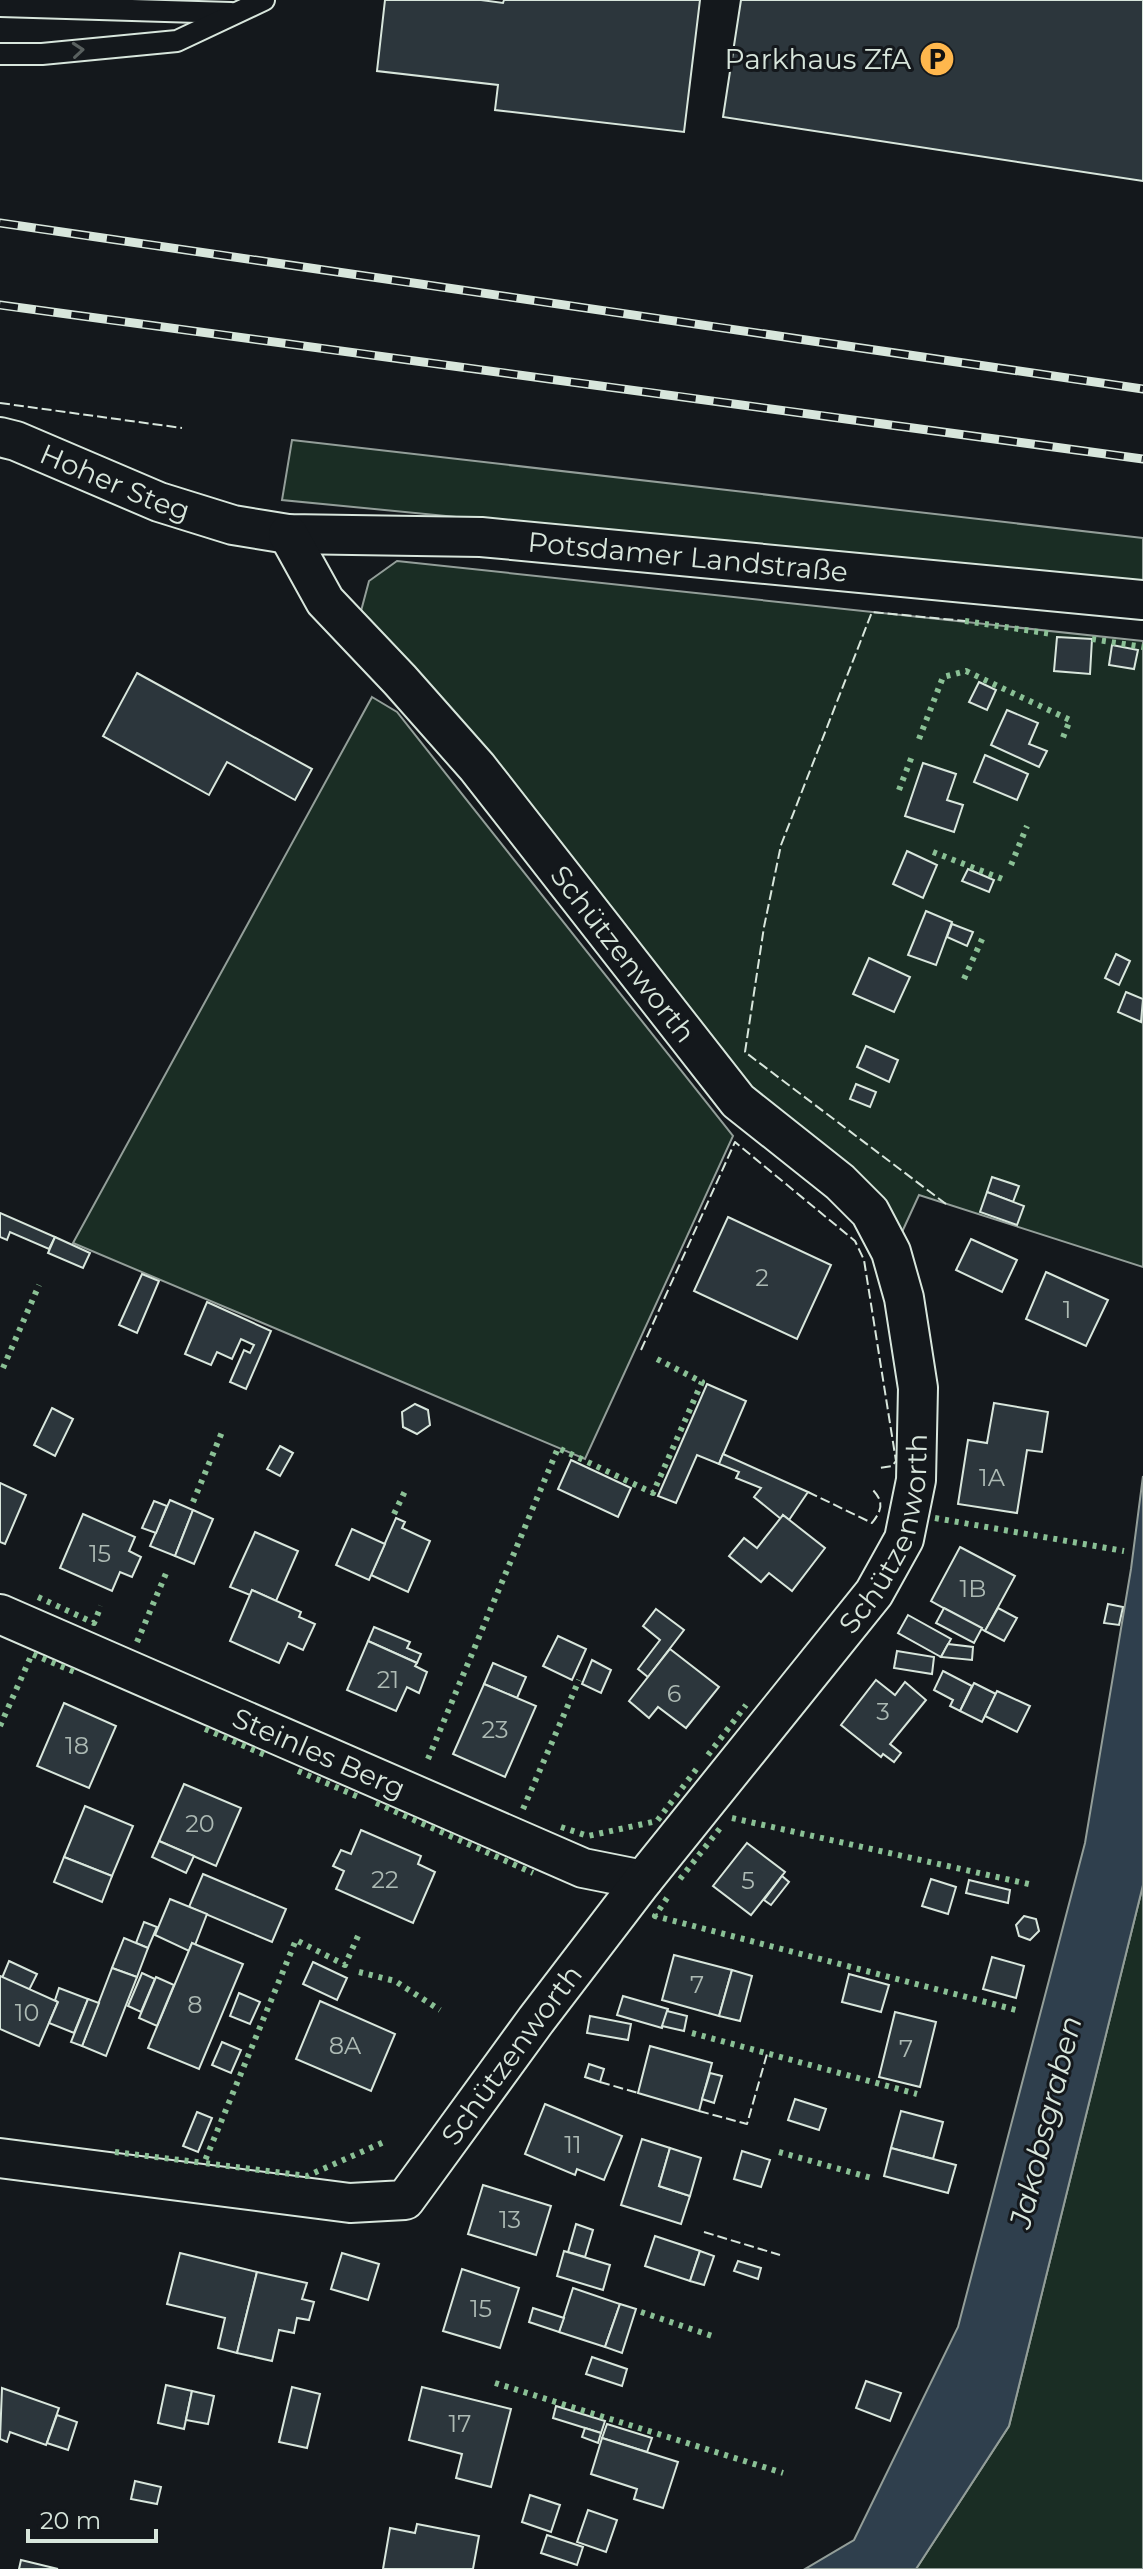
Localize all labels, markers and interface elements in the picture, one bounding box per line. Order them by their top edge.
parking icon: Parkhaus ZfA [918,40,956,78]
one-way arrow [72,42,85,59]
place label: Parkhaus ZfA [725,42,912,76]
street label: Hoher Steg [35,436,194,528]
street label: Potsdamer Landstraße [526,525,849,589]
street label: Schützenworth [543,859,703,1049]
house number: 2 [755,1263,769,1292]
house number: 1 [1063,1295,1071,1324]
street label: Schützenworth [831,1433,934,1640]
house number: 1A [979,1463,1006,1492]
house number: 15 [89,1539,111,1568]
house number: 1B [960,1574,986,1603]
house number: 21 [377,1665,399,1694]
house number: 6 [667,1679,681,1708]
house number: 3 [876,1697,890,1726]
street label: Steinles Berg [227,1700,411,1806]
house number: 23 [481,1715,509,1744]
house number: 18 [65,1731,89,1760]
house number: 20 [185,1809,215,1838]
house number: 22 [371,1865,399,1894]
house number: 5 [741,1866,755,1895]
street label: Schützenworth [434,1958,589,2151]
house number: 7 [690,1970,704,1999]
house number: 8 [187,1990,203,2019]
house number: 10 [15,1998,39,2027]
water label: Jakobsgraben [1001,2012,1090,2234]
house number: 8A [329,2031,362,2060]
house number: 7 [899,2034,913,2063]
house number: 11 [564,2130,582,2159]
house number: 13 [499,2205,521,2234]
house number: 15 [470,2294,492,2323]
house number: 17 [449,2409,471,2438]
scale bar [28,2493,156,2543]
text: 20 m [40,2506,101,2535]

